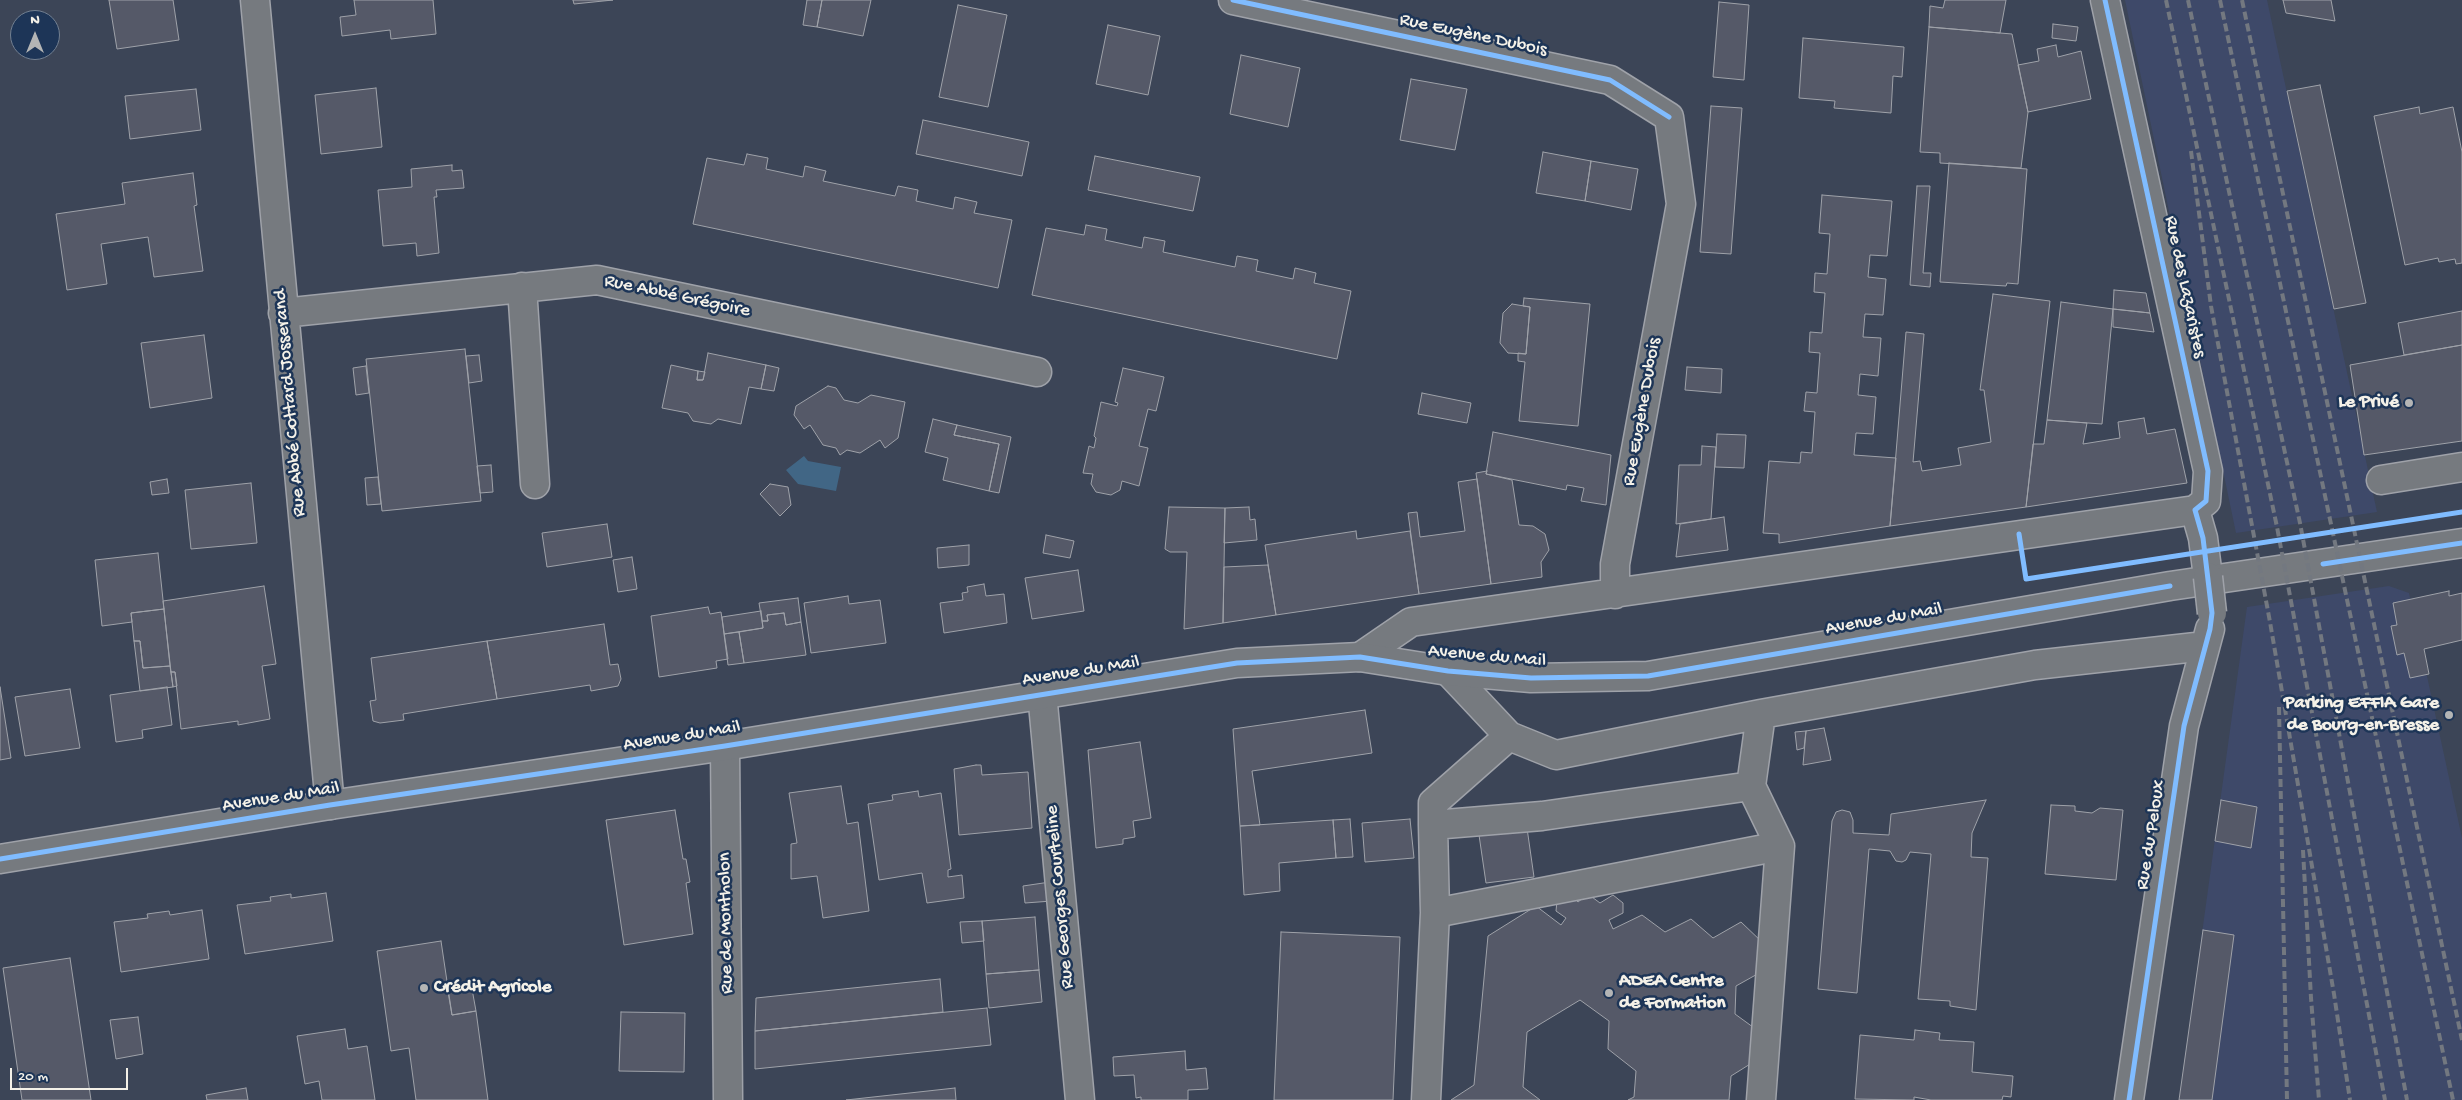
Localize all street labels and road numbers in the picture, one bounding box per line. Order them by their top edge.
street label: Rue Eugène Dubois [1397,9,1549,63]
street label: Rue des Lazaristes [2158,214,2210,360]
street label: Rue Abbé Grégoire [602,270,752,324]
street label: Rue Abbé Cottard Josserand [270,288,312,518]
street label: Rue Eugène Dubois [1619,336,1667,488]
street label: Avenue du Mail [1824,599,1944,641]
street label: Avenue du Mail [1427,640,1547,674]
street label: Avenue du Mail [1021,651,1141,693]
street label: Avenue du Mail [622,716,742,758]
street label: Avenue du Mail [221,777,341,819]
street label: Rue du Peloux [2132,778,2172,892]
street label: Rue Georges Courteline [1042,804,1080,990]
street label: Rue de Montholon [714,852,740,994]

